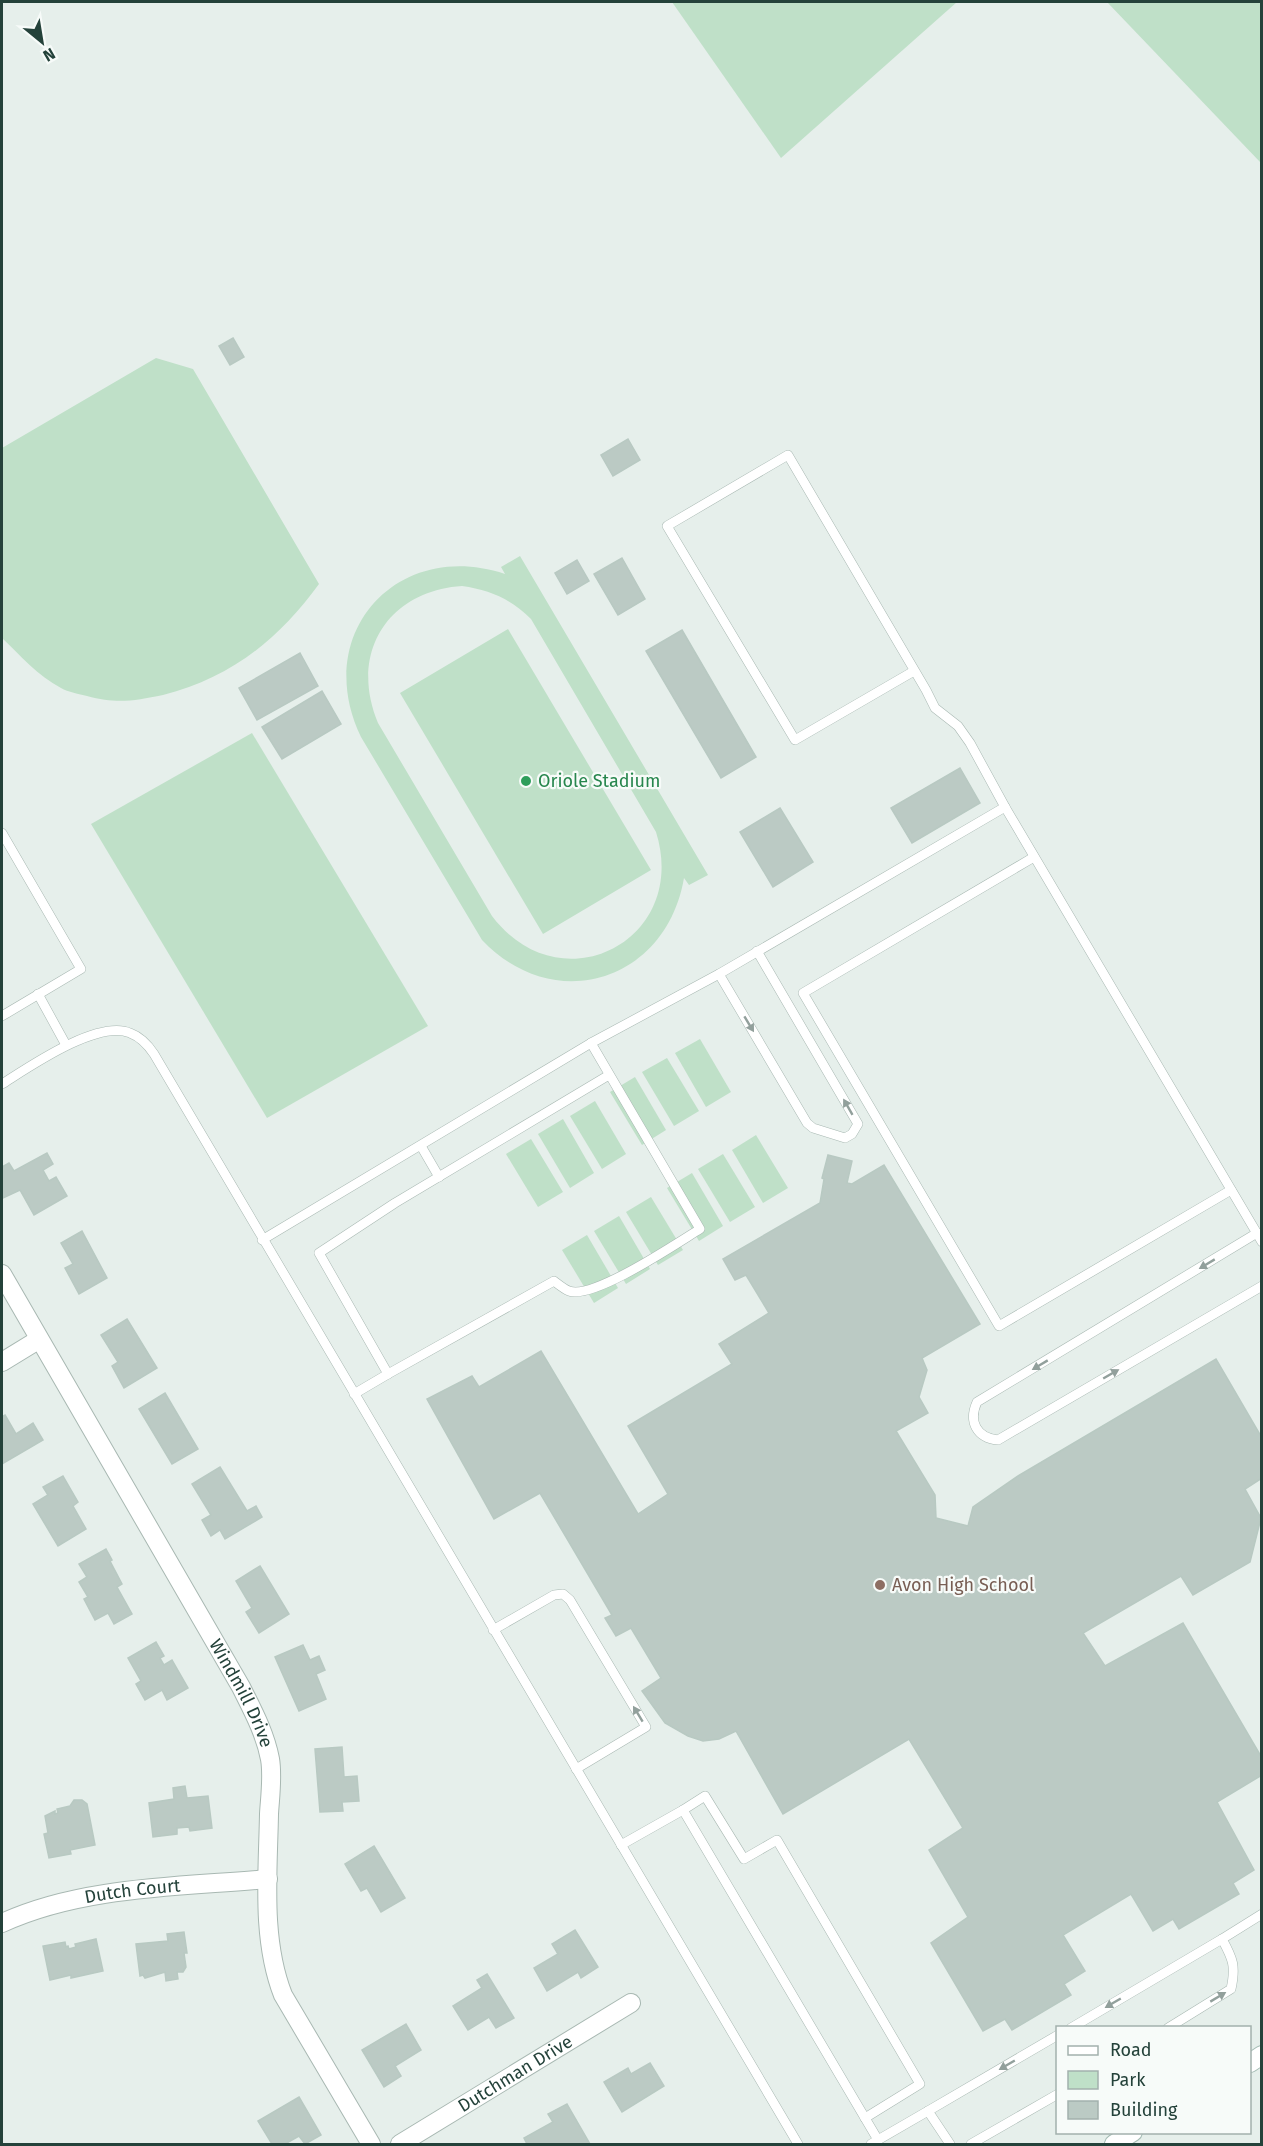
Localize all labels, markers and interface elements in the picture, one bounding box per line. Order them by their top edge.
north arrow [12,12,72,72]
text: N [40,44,59,65]
place label: Oriole Stadium [538,770,660,792]
marker: Oriole Stadium [519,774,533,788]
one-way arrow [743,1016,754,1032]
one-way arrow [843,1098,853,1115]
one-way arrow [1198,1258,1215,1269]
one-way arrow [1032,1359,1048,1370]
one-way arrow [1103,1369,1120,1379]
place label: Avon High School [892,1574,1034,1596]
marker: Avon High School [873,1578,887,1592]
street label: Windmill Drive [205,1635,278,1750]
one-way arrow [632,1706,643,1722]
street label: Dutch Court [83,1875,182,1908]
one-way arrow [1210,1992,1226,2003]
one-way arrow [1104,1998,1121,2008]
legend [1056,2026,1251,2134]
street label: Dutchman Drive [454,2030,577,2117]
text: Road [1110,2039,1152,2061]
one-way arrow [998,2060,1015,2070]
text: Park [1110,2069,1146,2091]
text: Building [1110,2099,1178,2121]

